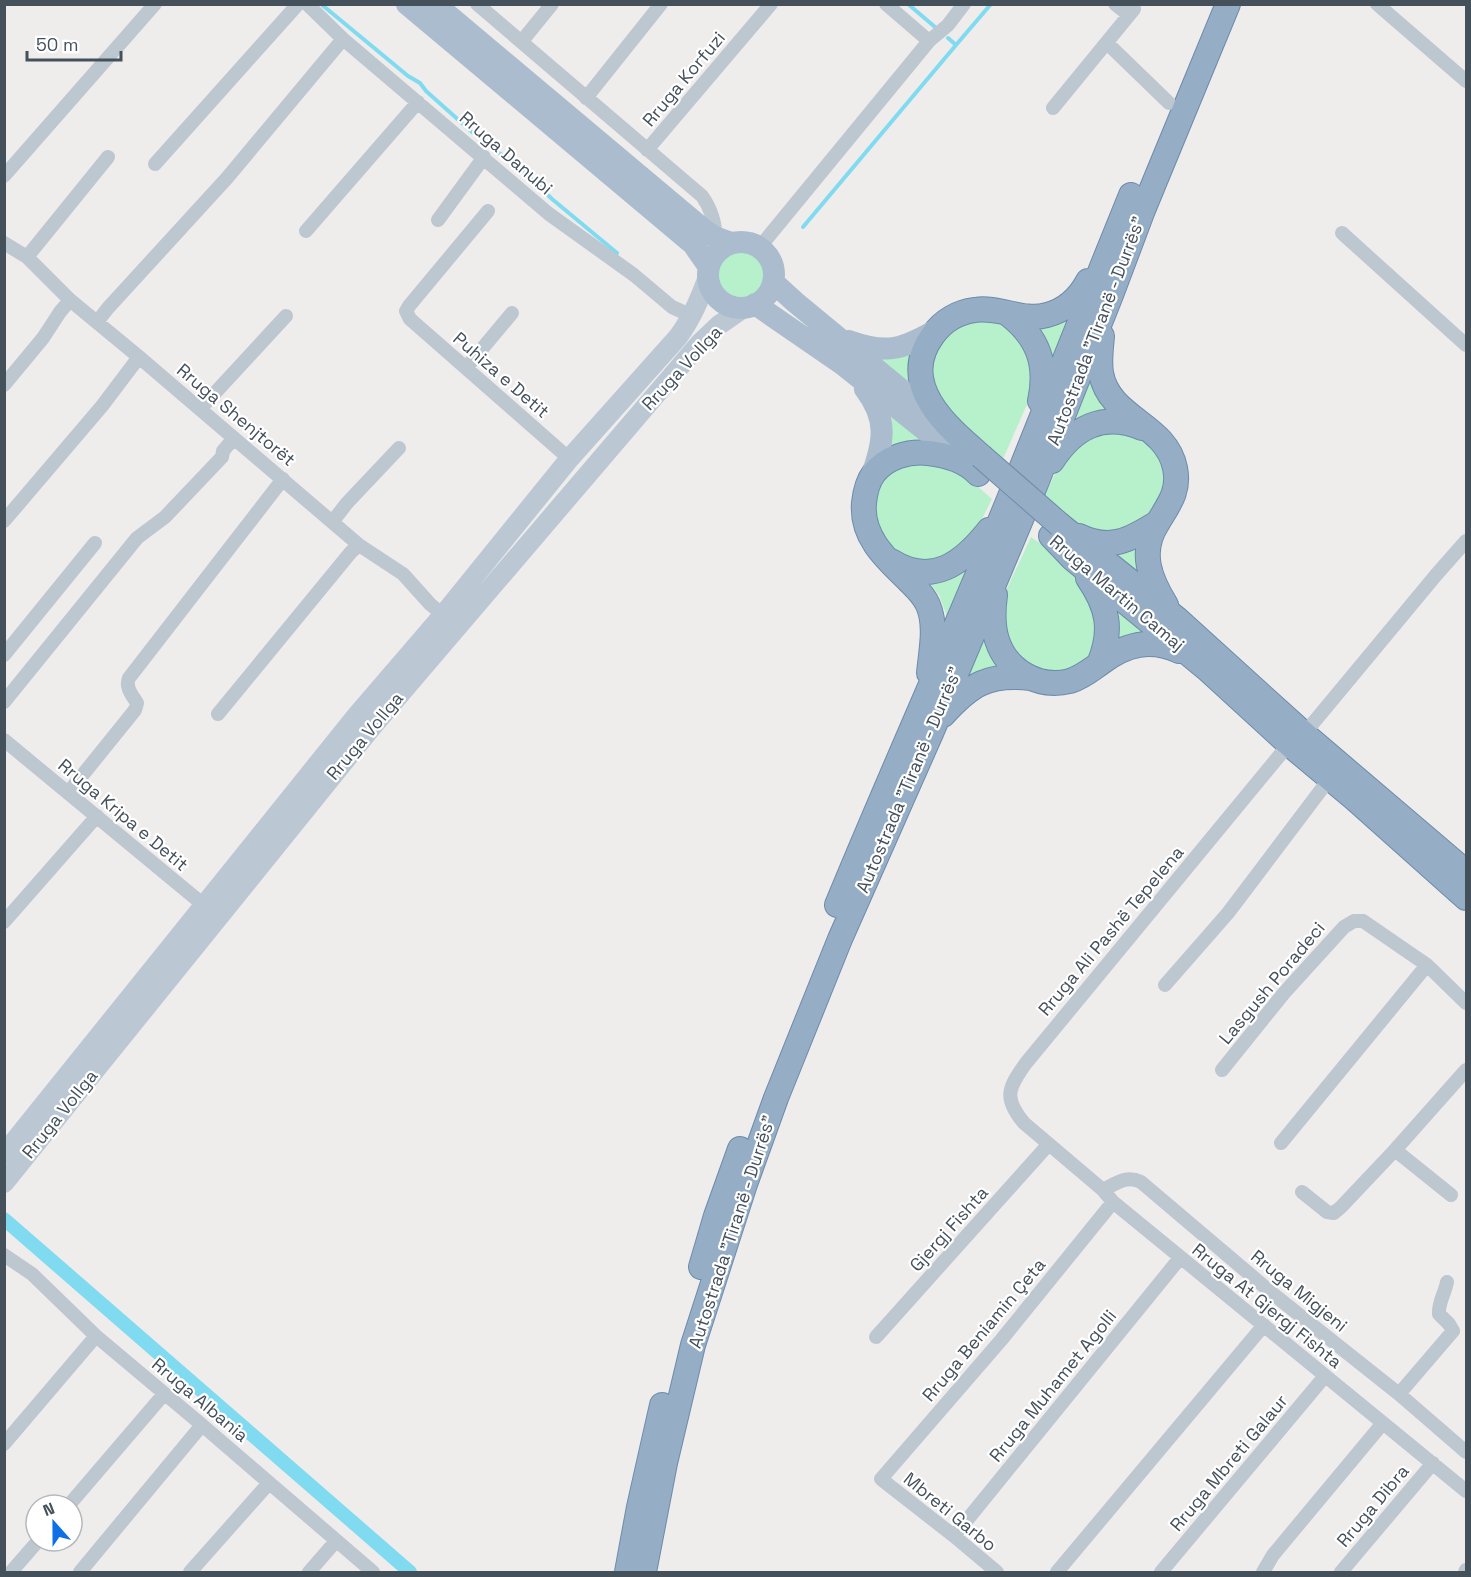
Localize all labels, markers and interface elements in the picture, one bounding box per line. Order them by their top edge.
scale bar [27,24,122,62]
street label: Rruga Korfuzi [637,26,730,131]
text: 50 m [36,33,78,56]
street label: Rruga Danubi [455,106,558,199]
street label: Autostrada "Tiranë - Durrës" [1041,213,1150,449]
street label: Rruga Vollga [636,320,727,415]
street label: Puhiza e Detit [448,327,554,423]
street label: Rruga Shenjtorët [172,358,300,471]
street label: Rruga Martin Camaj [1045,530,1189,656]
street label: Autostrada "Tiranë - Durrës" [850,663,967,896]
street label: Rruga Vollga [321,687,408,784]
street label: Rruga Kripa e Detit [54,753,193,876]
street label: Rruga Ali Pashë Tepelena [1033,841,1188,1020]
street label: Lasgush Poradeci [1214,917,1330,1049]
street label: Rruga Vollga [17,1065,102,1163]
street label: Autostrada "Tiranë - Durrës" [683,1113,780,1351]
street label: Gjergj Fishta [904,1181,993,1276]
street label: Rruga At Gjergj Fishta [1188,1238,1347,1373]
street label: Rruga Migjeni [1246,1245,1352,1337]
street label: Rruga Beniamin Çeta [917,1253,1050,1406]
street label: Rruga Muhamet Agolli [984,1305,1121,1467]
street label: Rruga Albania [147,1353,253,1447]
street label: Rruga Mbreti Galaur [1165,1389,1293,1536]
street label: Rruga Dibra [1332,1460,1414,1552]
street label: Mbreti Garbo [899,1467,1001,1556]
north arrow [24,1493,84,1553]
text: N [40,1498,58,1521]

